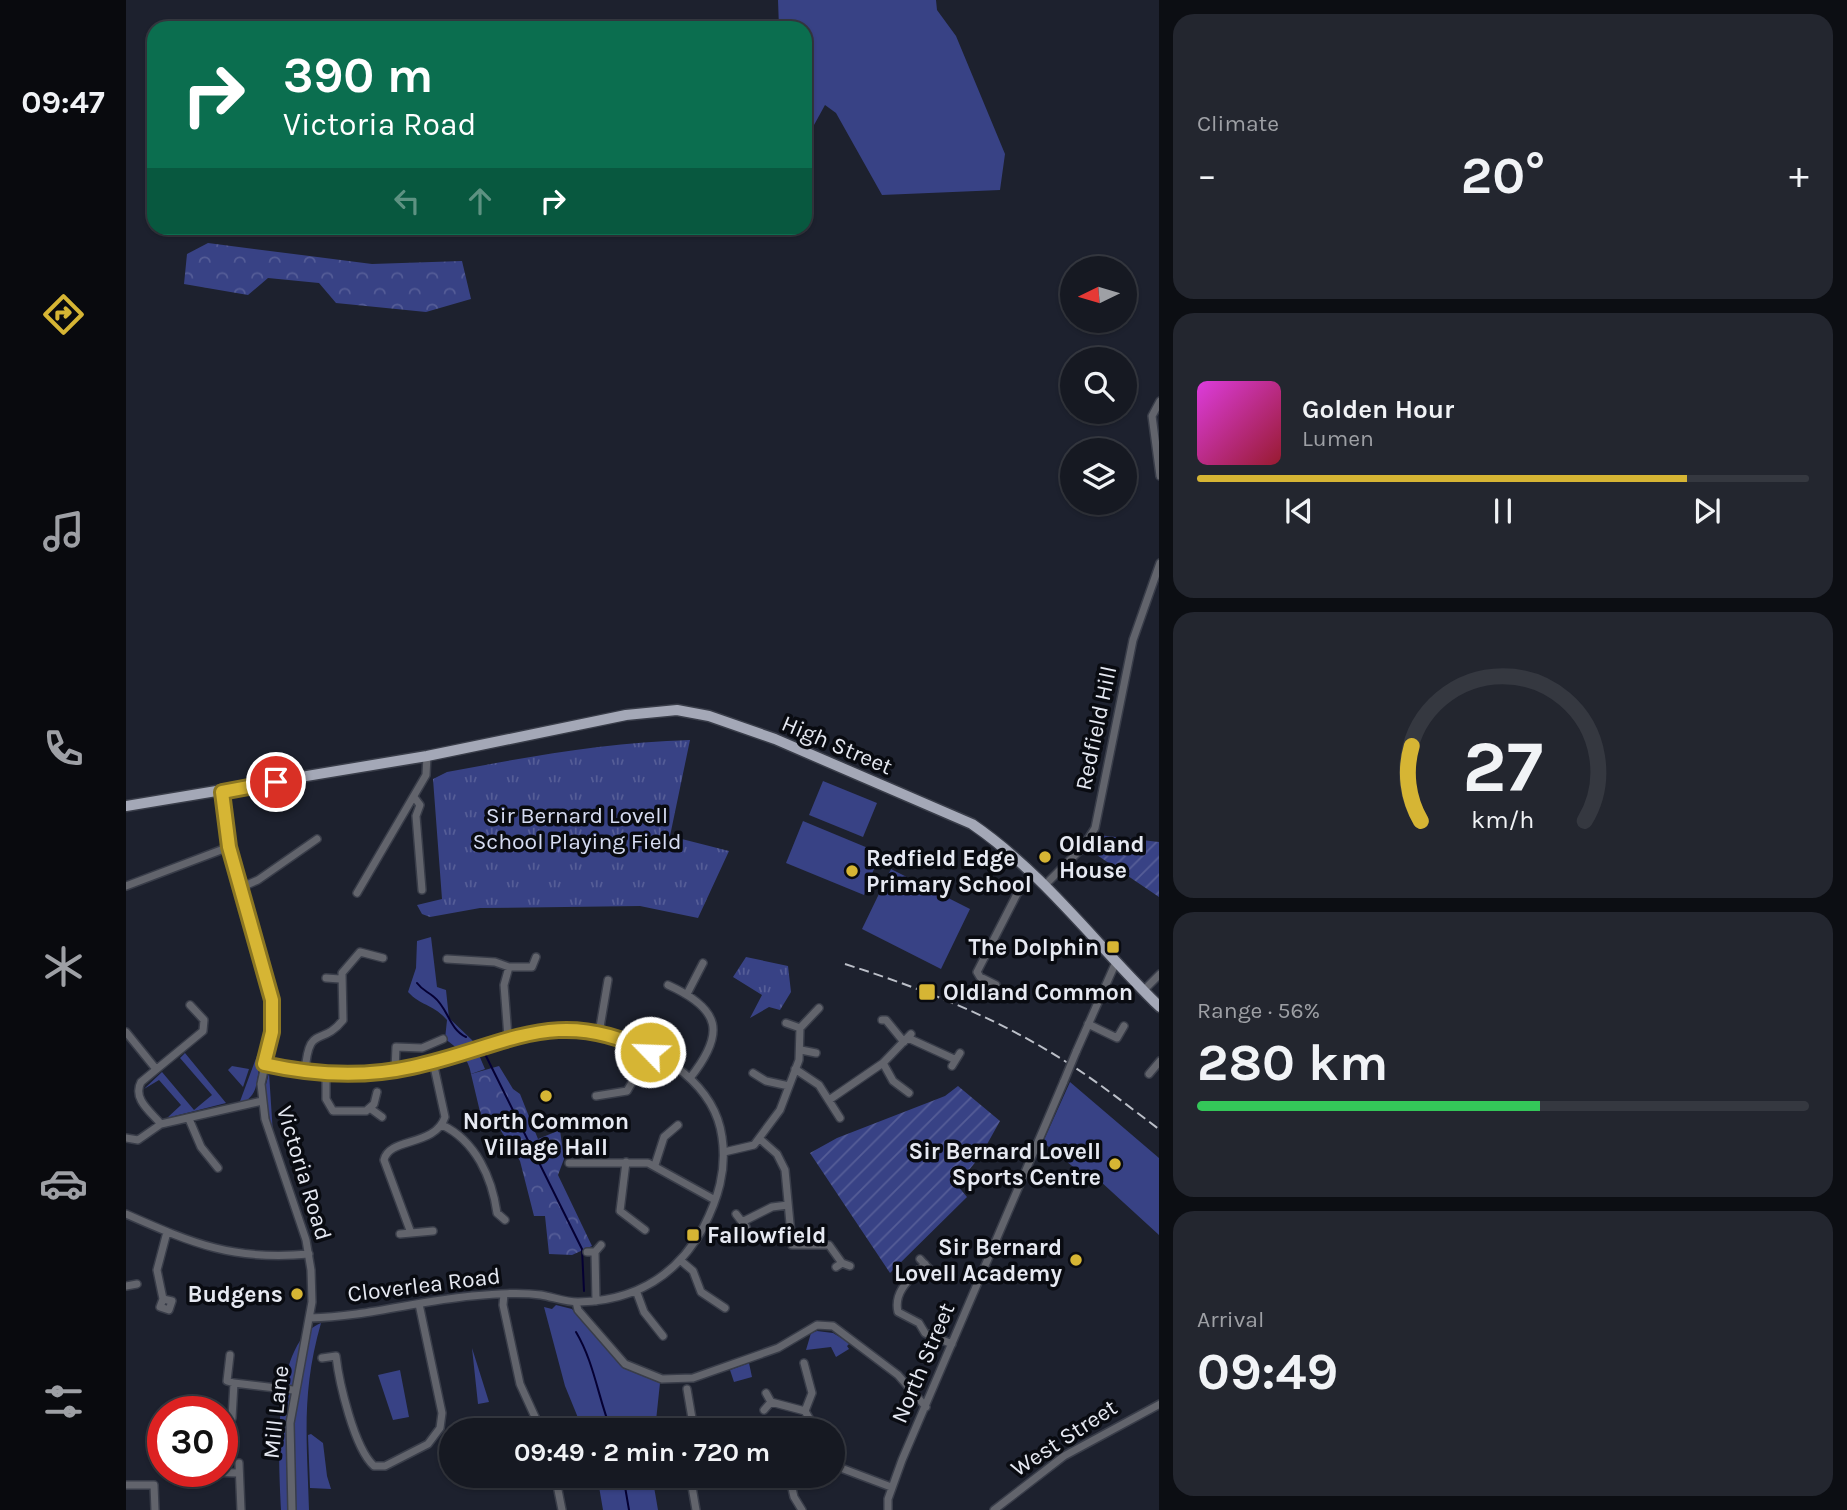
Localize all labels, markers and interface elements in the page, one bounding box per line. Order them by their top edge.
text: 390 m [283,47,433,104]
icon: right [168,49,259,140]
text: 09:47 [21,84,105,121]
text: Victoria Road [283,106,477,143]
text: Climate [1197,110,1279,137]
text: 20° [1461,145,1545,206]
text: − [1197,153,1217,198]
text: + [1789,153,1809,198]
icon: left [388,182,426,220]
icon: ahead [461,182,499,220]
icon: right [534,182,572,220]
north arrow [1060,256,1138,332]
map controls [1060,256,1137,515]
icon: directions [39,290,88,339]
button: search [1060,347,1137,424]
text: Golden Hour [1302,394,1454,425]
text: Lumen [1302,425,1374,452]
button: layers [1060,438,1137,515]
icon: previous [1280,492,1318,530]
icon: pause [1484,492,1522,530]
icon: next [1688,492,1726,530]
icon: music [39,507,88,556]
street label: Redfield Hill [1070,663,1122,793]
street label: High Street [778,710,897,781]
icon: phone [39,724,88,773]
text: 27 [1463,724,1543,809]
pin [246,752,306,812]
icon: arrive [257,763,295,801]
park label: Sir Bernard Lovell School Playing Field [472,802,682,855]
text: km/h [1471,805,1535,834]
place label: Oldland House [1059,831,1145,884]
place label: Redfield Edge Primary School [866,845,1032,898]
marker: Oldland House [1037,849,1053,865]
marker: Redfield Edge Primary School [844,863,860,879]
place label: The Dolphin [968,934,1099,961]
marker: The Dolphin [1105,939,1121,955]
icon: climate [39,942,88,991]
place label: Oldland Common [943,979,1133,1006]
marker: Oldland Common [917,982,937,1002]
text: Range · 56% [1197,997,1320,1024]
position arrow [613,1015,687,1089]
text: 280 km [1197,1032,1388,1093]
marker: North Common Village Hall [538,1088,554,1104]
street label: Victoria Road [271,1103,337,1243]
place label: North Common Village Hall [463,1108,629,1161]
place label: Sir Bernard Lovell Sports Centre [909,1138,1101,1191]
marker: Sir Bernard Lovell Sports Centre [1107,1156,1123,1172]
icon: car [39,1159,88,1208]
place label: Fallowfield [707,1222,826,1249]
marker: Fallowfield [685,1227,701,1243]
place label: Sir Bernard Lovell Academy [894,1234,1062,1287]
marker: Sir Bernard Lovell Academy [1068,1252,1084,1268]
street label: Cloverlea Road [346,1262,502,1308]
place label: Budgens [188,1281,283,1308]
marker: Budgens [289,1286,305,1302]
street label: North Street [886,1299,961,1427]
text: Arrival [1197,1306,1264,1333]
text: 09:49 [1197,1341,1338,1402]
street label: Mill Lane [258,1364,294,1460]
icon: filters [39,1377,88,1426]
street label: West Street [1006,1394,1122,1482]
speed limit sign: 30 [147,1396,238,1487]
text: 09:49 · 2 min · 720 m [514,1437,770,1468]

